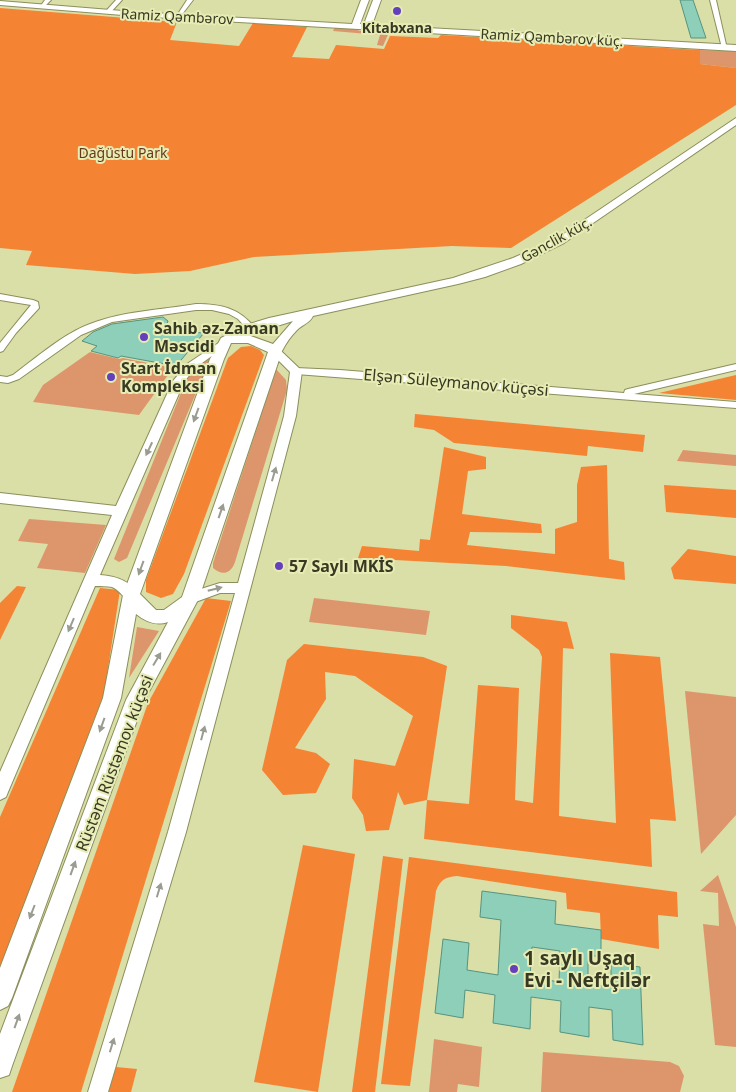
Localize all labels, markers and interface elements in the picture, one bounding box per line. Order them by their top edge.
street label: Ramiz Qəmbərov [120,4,235,28]
marker: Kitabxana [391,5,403,17]
place label: Kitabxana [362,18,432,37]
street label: Ramiz Qəmbərov küç. [480,24,624,50]
park label: Dağüstu Park [79,143,168,162]
street label: Gənclik küç. [517,212,595,266]
place label: Sahib əz-Zaman Məscidi [154,317,279,357]
marker: Sahib əz-Zaman Məscidi [138,331,150,343]
place label: Start İdman Kompleksi [121,357,217,397]
street label: Elşən Süleymanov küçəsi [362,363,550,401]
marker: Start İdman Kompleksi [105,371,117,383]
one-way arrow [192,408,200,423]
one-way arrow [145,442,153,456]
one-way arrow [270,466,278,481]
one-way arrow [217,503,225,518]
place label: 57 Saylı MKİS [289,555,394,577]
one-way arrow [137,560,144,575]
marker: 57 Saylı MKİS [273,560,285,572]
one-way arrow [208,585,223,593]
one-way arrow [67,618,75,632]
one-way arrow [152,653,161,666]
street label: Rüstəm Rüstəmov küçəsi [70,672,158,854]
one-way arrow [98,718,106,733]
one-way arrow [199,726,207,741]
one-way arrow [69,860,77,875]
one-way arrow [156,882,163,897]
one-way arrow [28,905,35,920]
place label: 1 saylı Uşaq Evi - Neftçilər [524,945,651,993]
marker: 1 saylı Uşaq Evi - Neftçilər [508,963,520,975]
one-way arrow [14,1013,21,1028]
one-way arrow [108,1038,116,1053]

